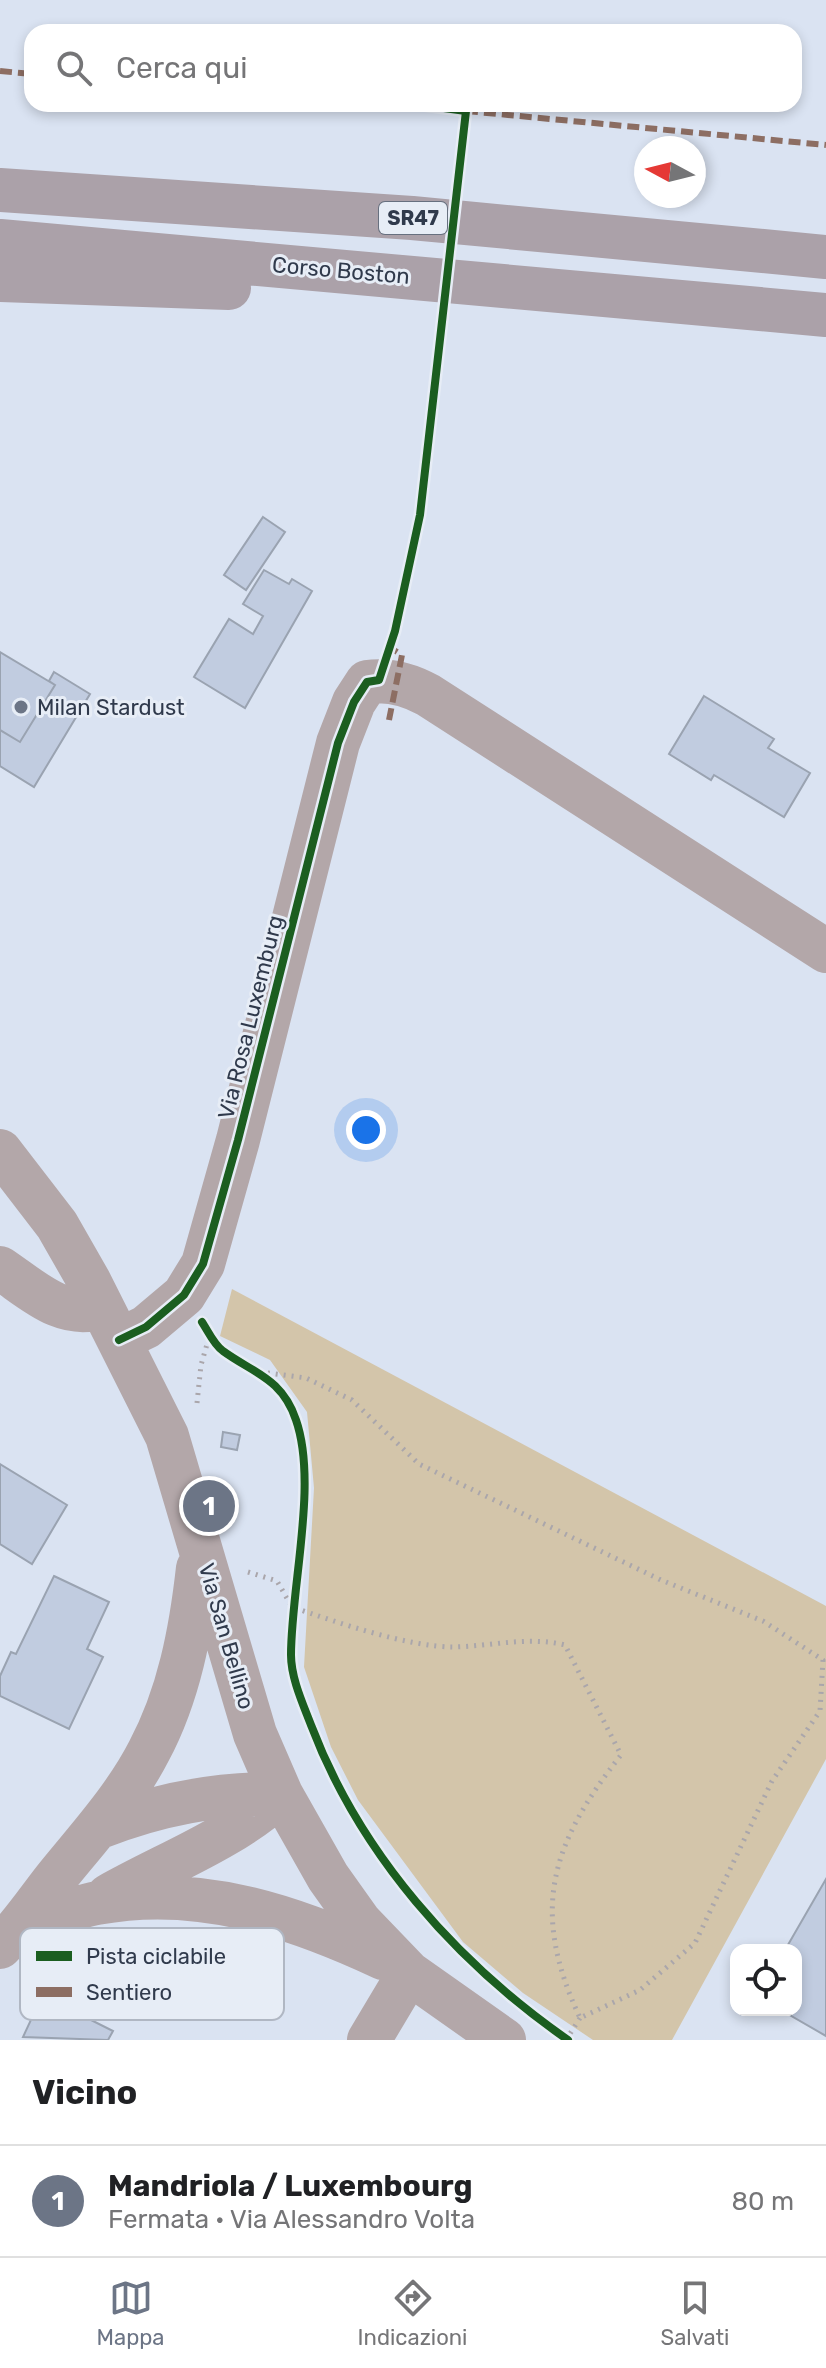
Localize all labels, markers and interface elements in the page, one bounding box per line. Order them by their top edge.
search box [24,24,802,112]
icon: search [52,46,96,90]
text: Cerca qui [116,50,248,86]
north arrow [634,136,706,208]
road number: SR47 [379,202,447,234]
street label: Corso Boston [271,251,411,290]
place label: Milan Stardust [37,694,185,721]
marker: Milan Stardust [12,698,30,716]
street label: Via Rosa Luxemburg [212,912,289,1122]
your location [346,1110,386,1150]
pin: 1 [183,1476,235,1536]
street label: Via San Bellino [193,1560,260,1712]
legend [20,1928,284,2020]
text: Pista ciclabile [86,1943,226,1970]
map controls [730,1944,802,2016]
button: locate [730,1944,802,2016]
text: Sentiero [86,1979,172,2006]
text: Vicino [32,2072,137,2113]
text: Mandriola / Luxembourg [108,2168,473,2204]
text: 1 [52,2186,64,2217]
text: 80 m [731,2186,794,2217]
text: Fermata · Via Alessandro Volta [108,2204,475,2235]
tab: Mappa [97,2276,165,2351]
tab: Indicazioni [358,2276,467,2351]
tab: Salvati [661,2276,729,2351]

